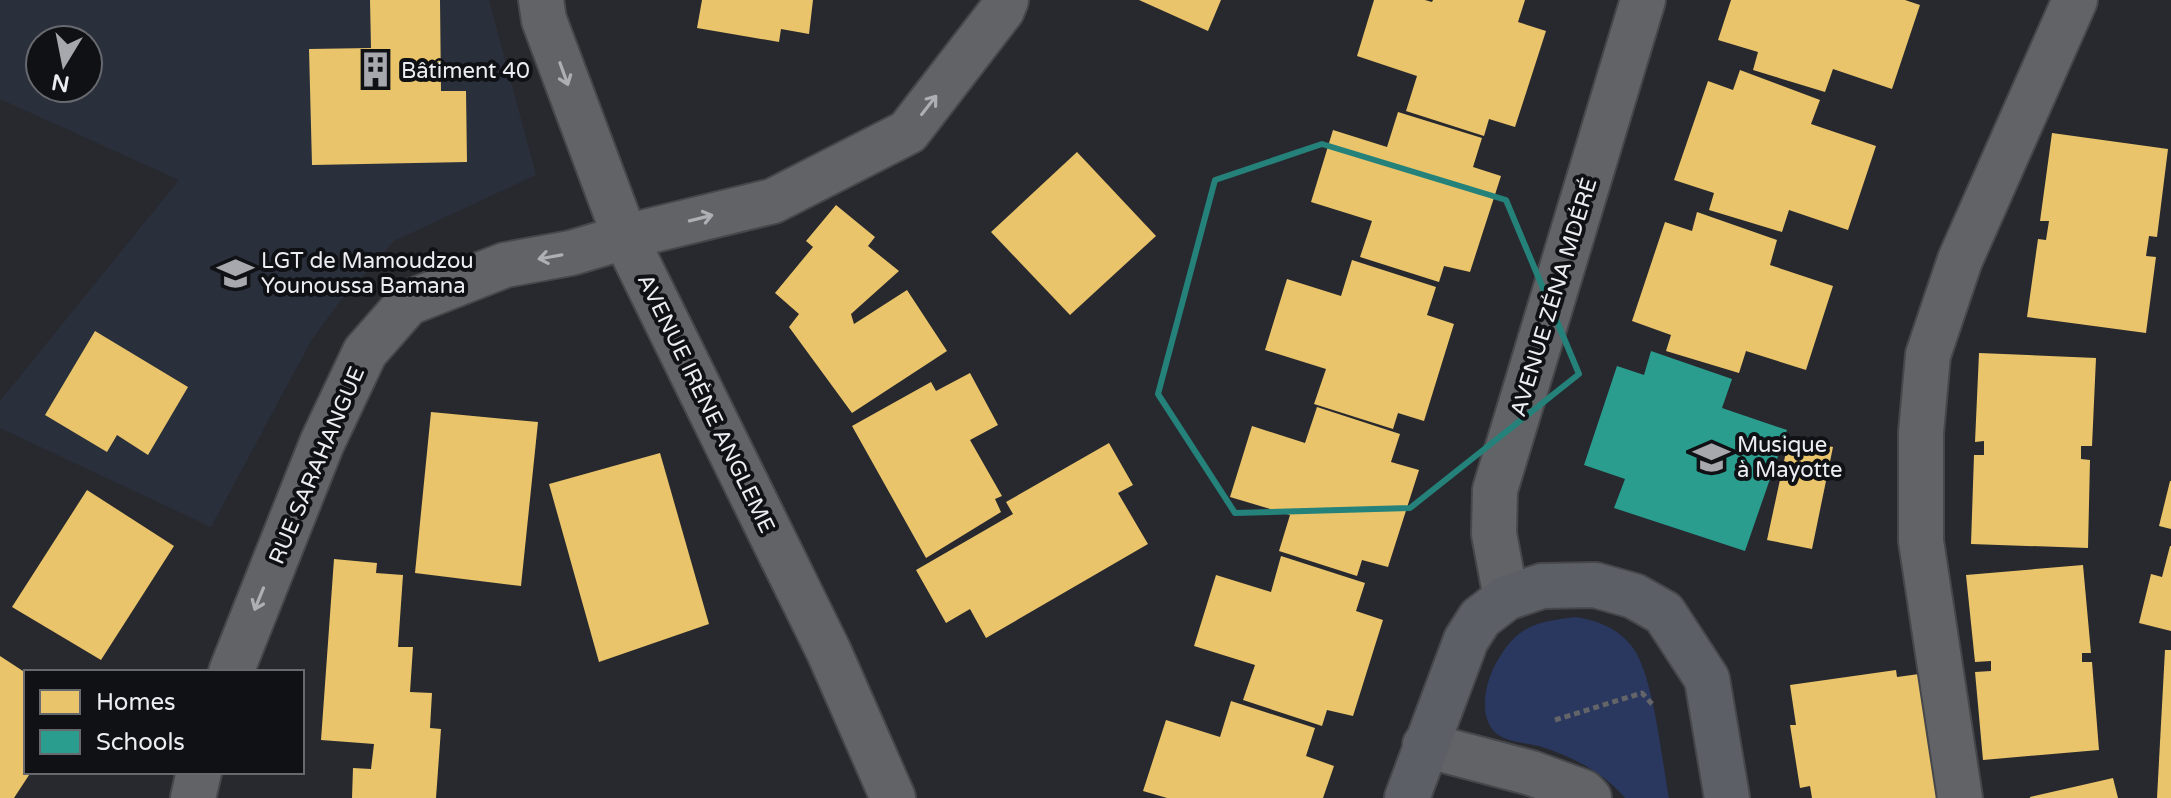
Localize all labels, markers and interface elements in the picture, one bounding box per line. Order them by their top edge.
north arrow [24,24,104,104]
building icon: Bâtiment 40 [356,51,394,89]
place label: Bâtiment 40 [401,58,530,84]
one-way arrow [558,61,572,86]
text: N [50,68,72,97]
one-way arrow [920,95,937,116]
street label: AVENUE ZÉNA MDÉRÉ [1504,175,1603,420]
one-way arrow [687,210,713,225]
place label: LGT de Mamoudzou Younoussa Bamana [261,248,474,299]
one-way arrow [537,251,563,266]
school or university icon: LGT de Mamoudzou Younoussa Bamana [216,254,254,292]
street label: AVENUE IRÈNE ANGLEME [632,269,781,537]
street label: RUE SARAHANGUE [263,363,370,568]
place label: Musique à Mayotte [1737,432,1843,483]
school or university icon: Musique à Mayotte [1692,438,1730,476]
one-way arrow [251,586,265,611]
legend [24,670,304,774]
text: Homes [96,688,176,717]
text: Schools [96,728,185,757]

